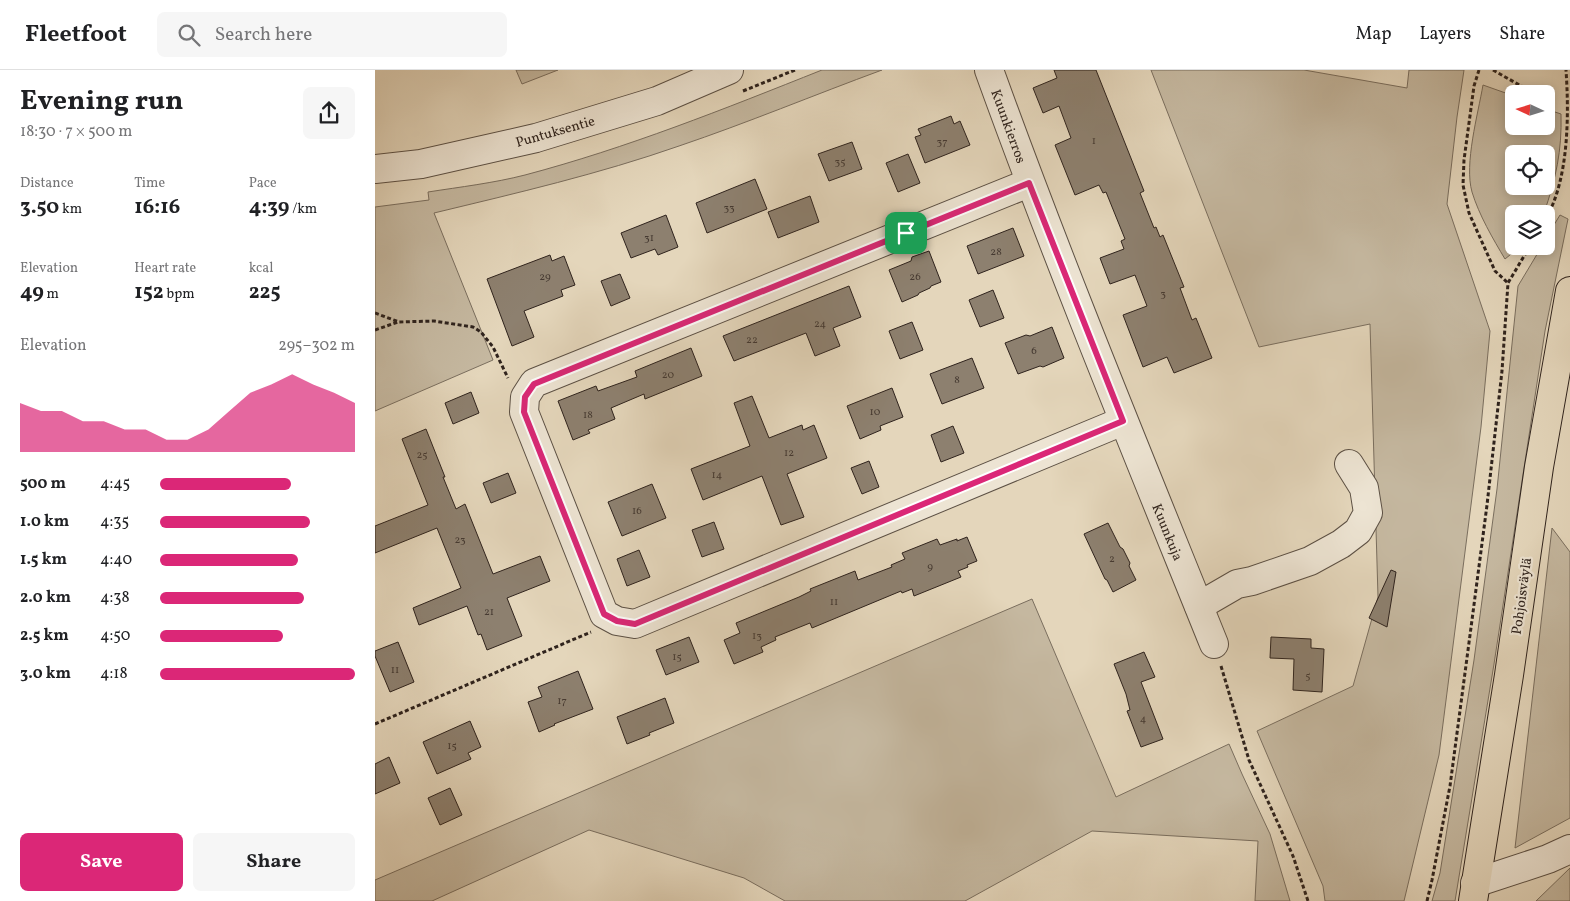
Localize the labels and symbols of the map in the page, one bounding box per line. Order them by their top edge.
north arrow [1505,85,1555,135]
street label: Kuunkierros [985,87,1030,166]
street label: Puntuksentie [514,112,598,153]
house number: 1 [1092,134,1096,149]
house number: 37 [937,135,947,150]
house number: 35 [835,155,845,170]
house number: 33 [723,201,735,216]
pin [885,212,927,254]
house number: 31 [644,231,654,246]
house number: 28 [990,245,1002,260]
house number: 29 [539,270,551,285]
house number: 26 [909,270,921,285]
house number: 3 [1160,287,1166,302]
house number: 24 [814,317,826,332]
house number: 22 [746,333,758,348]
house number: 6 [1031,344,1037,359]
house number: 20 [662,368,675,383]
house number: 8 [954,373,960,388]
house number: 10 [870,405,881,420]
house number: 18 [583,408,593,423]
house number: 12 [784,446,794,461]
house number: 25 [416,448,428,463]
house number: 14 [712,468,723,483]
street label: Kuunkuja [1147,501,1187,564]
house number: 16 [632,504,642,519]
house number: 23 [454,533,466,548]
house number: 2 [1109,552,1115,567]
street label: Pohjoisväylä [1508,556,1537,636]
house number: 9 [927,560,933,575]
house number: 11 [830,595,838,610]
house number: 21 [484,605,494,620]
house number: 13 [752,629,762,644]
house number: 15 [672,650,682,665]
house number: 11 [391,663,399,678]
house number: 5 [1305,669,1311,684]
house number: 17 [557,694,567,709]
house number: 4 [1140,712,1147,727]
house number: 15 [447,739,457,754]

